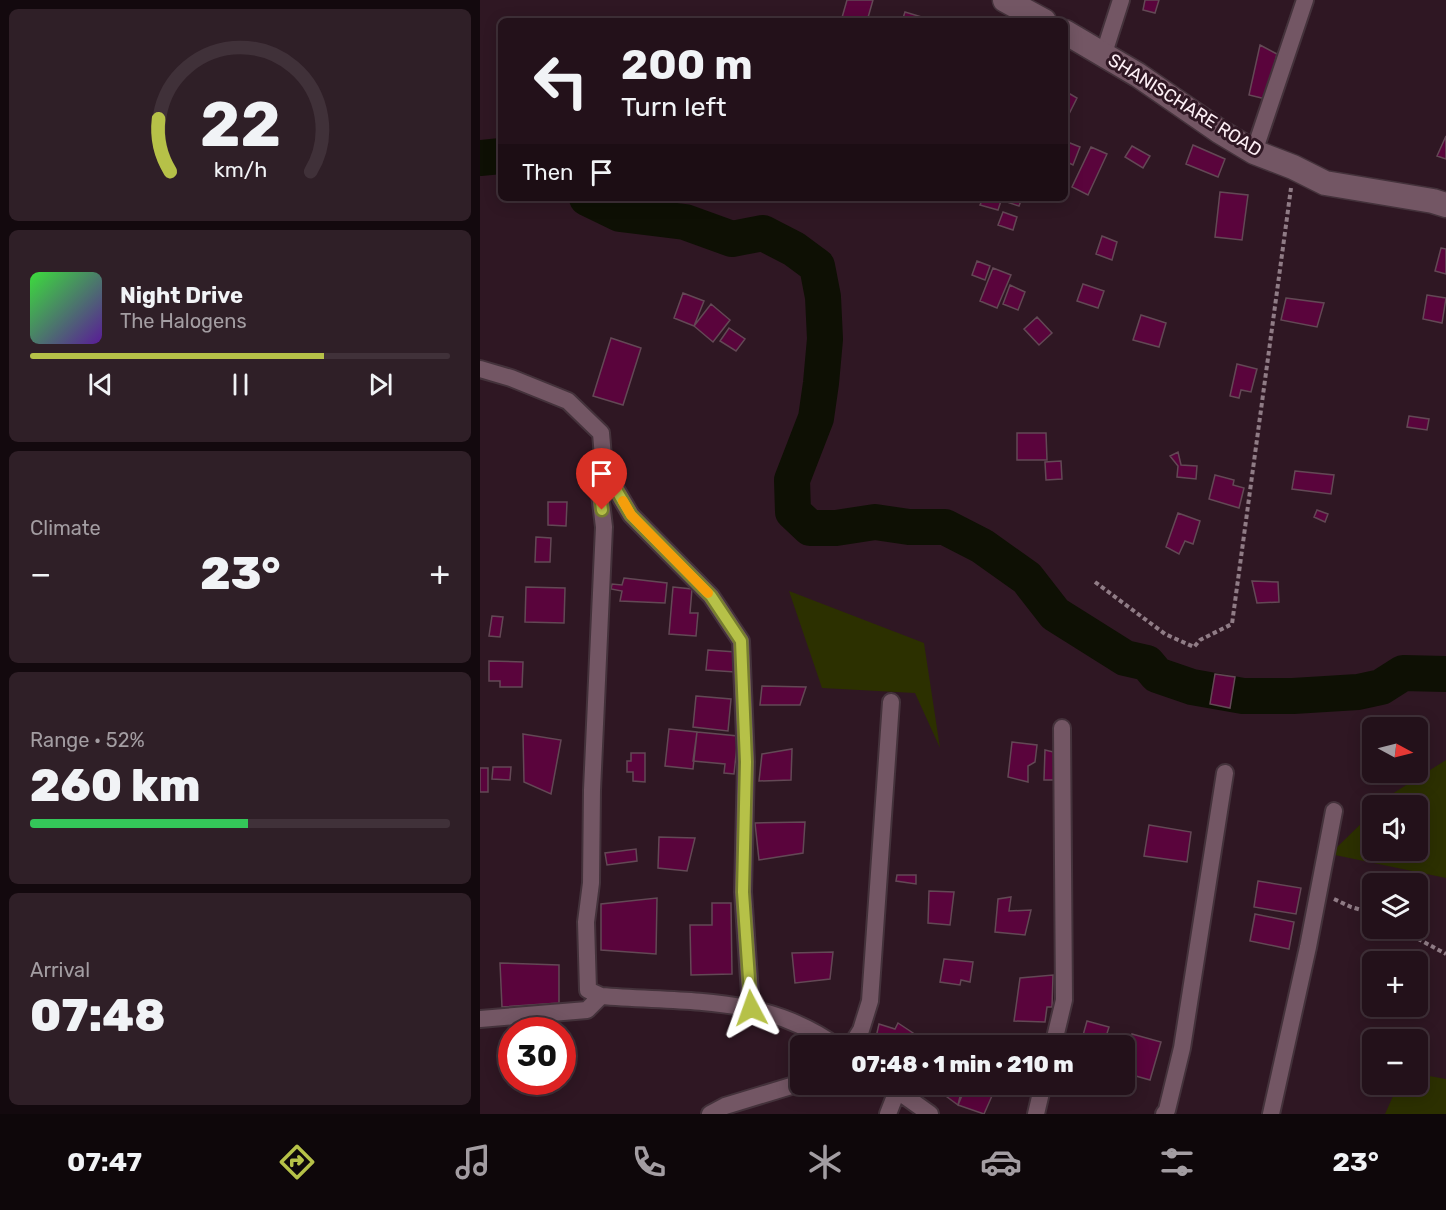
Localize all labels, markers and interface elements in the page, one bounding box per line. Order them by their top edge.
text: 200 m [621,40,753,90]
icon: left [522,42,600,120]
street label: SHANISCHARE ROAD [1104,49,1266,161]
text: 22 [199,88,281,162]
text: Turn left [621,91,726,123]
icon: arrive [585,156,618,189]
text: km/h [213,157,267,182]
text: Then [522,159,573,186]
text: Night Drive [120,282,243,309]
text: The Halogens [120,309,247,333]
icon: previous [84,368,117,401]
icon: pause [224,368,257,401]
icon: next [364,368,397,401]
pin [576,448,627,510]
icon: arrive [585,457,618,490]
text: Climate [30,516,101,540]
text: 23° [200,547,281,600]
text: − [30,554,51,593]
text: + [429,554,450,593]
north arrow [1362,717,1428,783]
map controls [1362,717,1428,1095]
text: Range · 52% [30,728,145,752]
text: 260 km [30,759,200,812]
button: sound [1362,795,1428,861]
button: layers [1362,873,1428,939]
button: + [1362,951,1428,1017]
text: Arrival [30,958,90,982]
position arrow [719,976,783,1040]
text: 07:48 [30,989,165,1042]
speed limit sign: 30 [498,1017,576,1095]
button: − [1362,1029,1428,1095]
text: 07:48 · 1 min · 210 m [851,1051,1074,1078]
icon: directions [276,1141,318,1183]
icon: music [452,1141,494,1183]
icon: phone [628,1141,670,1183]
icon: climate [804,1141,846,1183]
icon: car [980,1141,1022,1183]
icon: filters [1156,1141,1198,1183]
text: 07:47 [67,1146,142,1178]
text: 23° [1332,1146,1379,1178]

